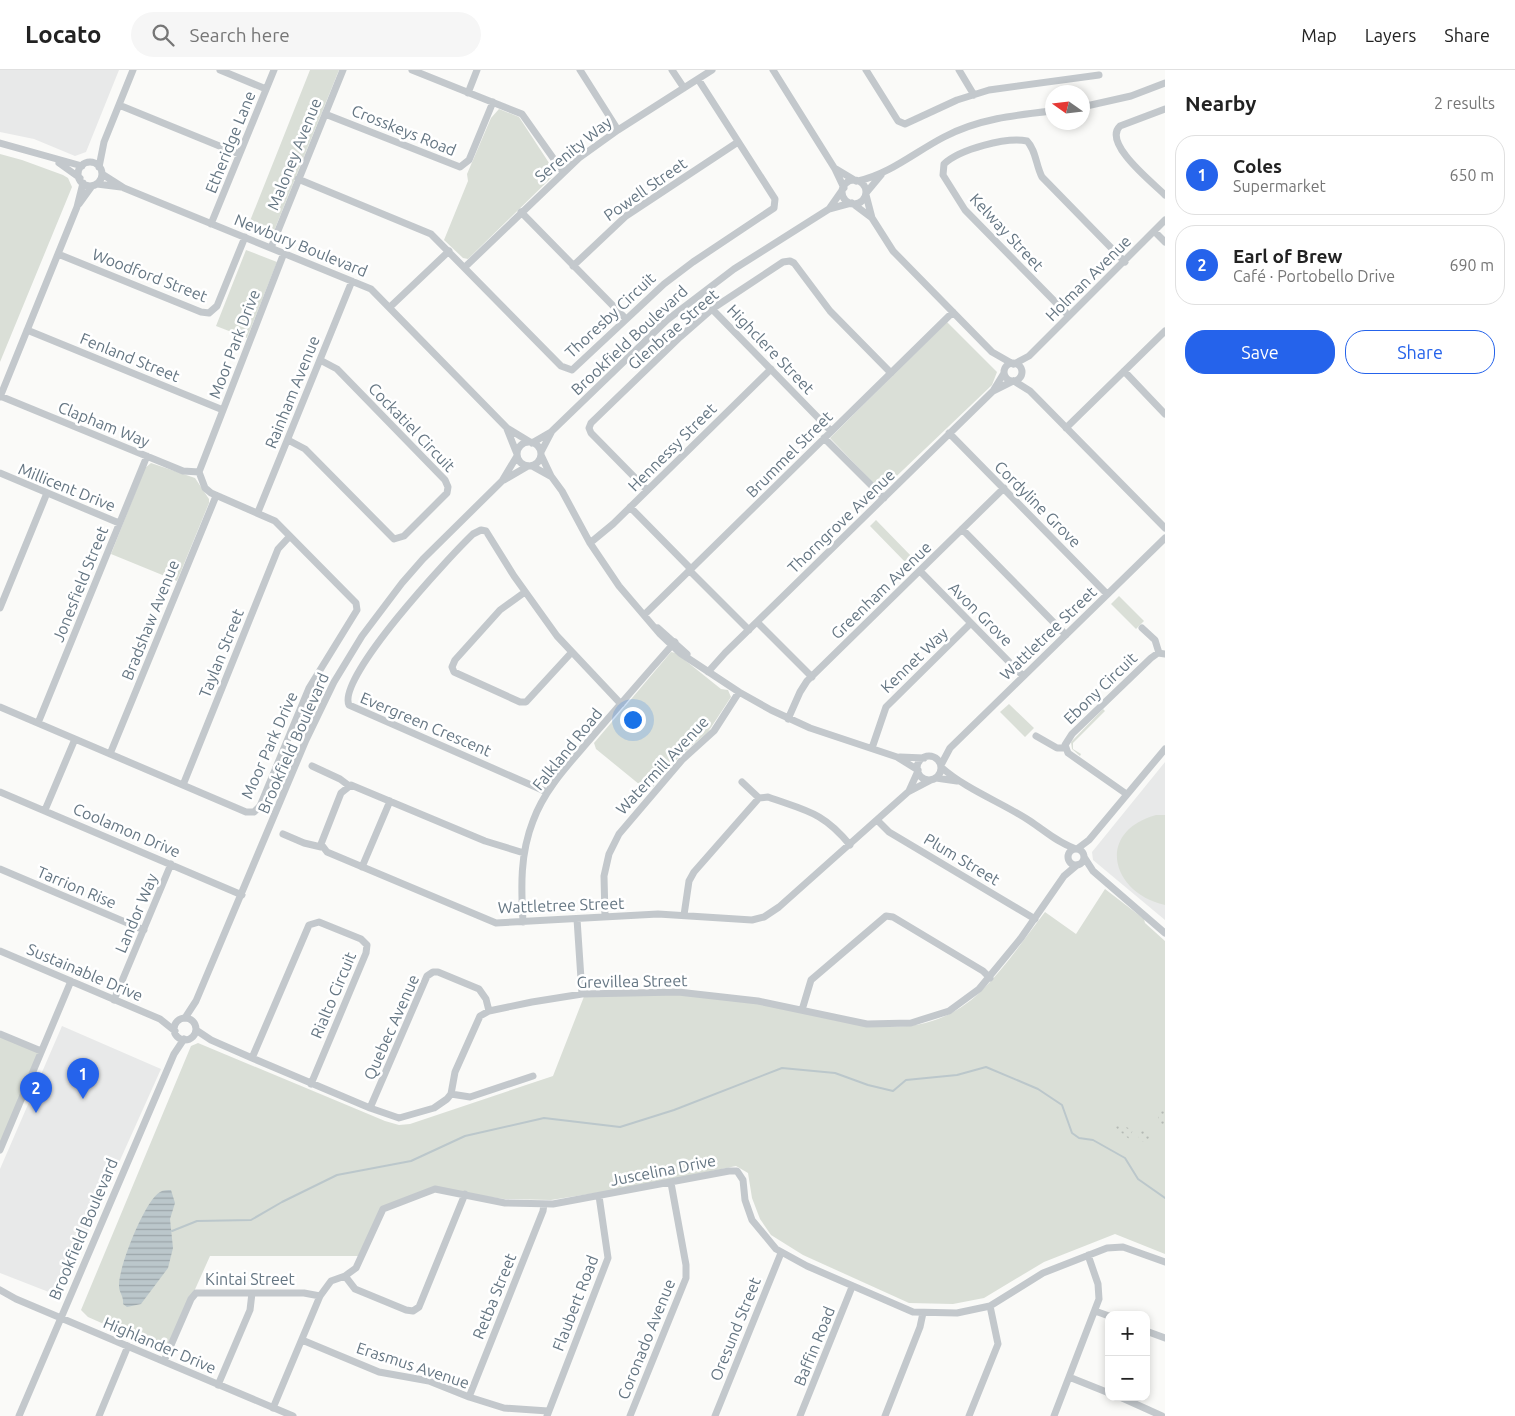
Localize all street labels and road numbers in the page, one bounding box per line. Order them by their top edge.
street label: Etheridge Lane [201,88,259,196]
street label: Maloney Avenue [263,95,325,213]
street label: Crosskeys Road [349,101,459,159]
street label: Serenity Way [531,112,615,185]
street label: Powell Street [600,153,690,224]
street label: Kelway Street [967,190,1048,275]
street label: Newbury Boulevard [232,210,370,280]
street label: Holman Avenue [1042,232,1134,324]
street label: Woodford Street [90,245,211,305]
street label: Thoresby Circuit [561,268,659,361]
street label: Brookfield Boulevard [567,282,691,398]
street label: Glenbrae Street [624,284,722,373]
street label: Moor Park Drive [205,287,263,401]
street label: Highclere Street [724,301,819,398]
street label: Fenland Street [78,329,183,385]
street label: Rainham Avenue [261,333,323,451]
street label: Cockatiel Circuit [365,379,459,476]
street label: Clapham Way [56,398,153,451]
street label: Hennessy Street [624,399,720,495]
street label: Brummel Street [742,407,836,501]
street label: Cordyline Grove [991,457,1085,551]
street label: Millicent Drive [16,459,118,515]
street label: Thorngrove Avenue [784,465,898,577]
street label: Jonesfield Street [49,523,112,644]
street label: Greenham Avenue [827,538,935,642]
street label: Bradshaw Avenue [118,557,182,683]
street label: Avon Grove [945,578,1017,650]
street label: Wattletree Street [996,582,1100,683]
street label: Taylan Street [195,605,247,700]
street label: Kennet Way [877,624,951,696]
street label: Ebony Circuit [1060,648,1141,727]
street label: Brookfield Boulevard [254,670,332,816]
street label: Evergreen Crescent [358,688,495,760]
street label: Moor Park Drive [237,689,301,801]
street label: Falkland Road [529,705,605,793]
street label: Watermill Avenue [612,712,712,818]
street label: Coolamon Drive [71,799,183,861]
street label: Plum Street [921,829,1004,889]
street label: Tarrion Rise [35,862,119,912]
street label: Landor Way [111,870,161,955]
street label: Wattletree Street [497,894,625,916]
street label: Sustainable Drive [24,939,146,1005]
street label: Rialto Circuit [307,948,360,1041]
street label: Quebec Avenue [360,971,422,1083]
street label: Grevillea Street [576,971,688,991]
street label: Juscelina Drive [609,1151,717,1189]
street label: Brookfield Boulevard [45,1155,121,1303]
street label: Retba Street [469,1250,520,1342]
street label: Flaubert Road [548,1253,602,1353]
street label: Kintai Street [205,1270,296,1288]
street label: Oresund Street [706,1274,764,1383]
street label: Coronado Avenue [614,1276,678,1402]
street label: Baffin Road [790,1304,838,1388]
street label: Highlander Drive [101,1313,219,1377]
street label: Erasmus Avenue [354,1338,472,1392]

